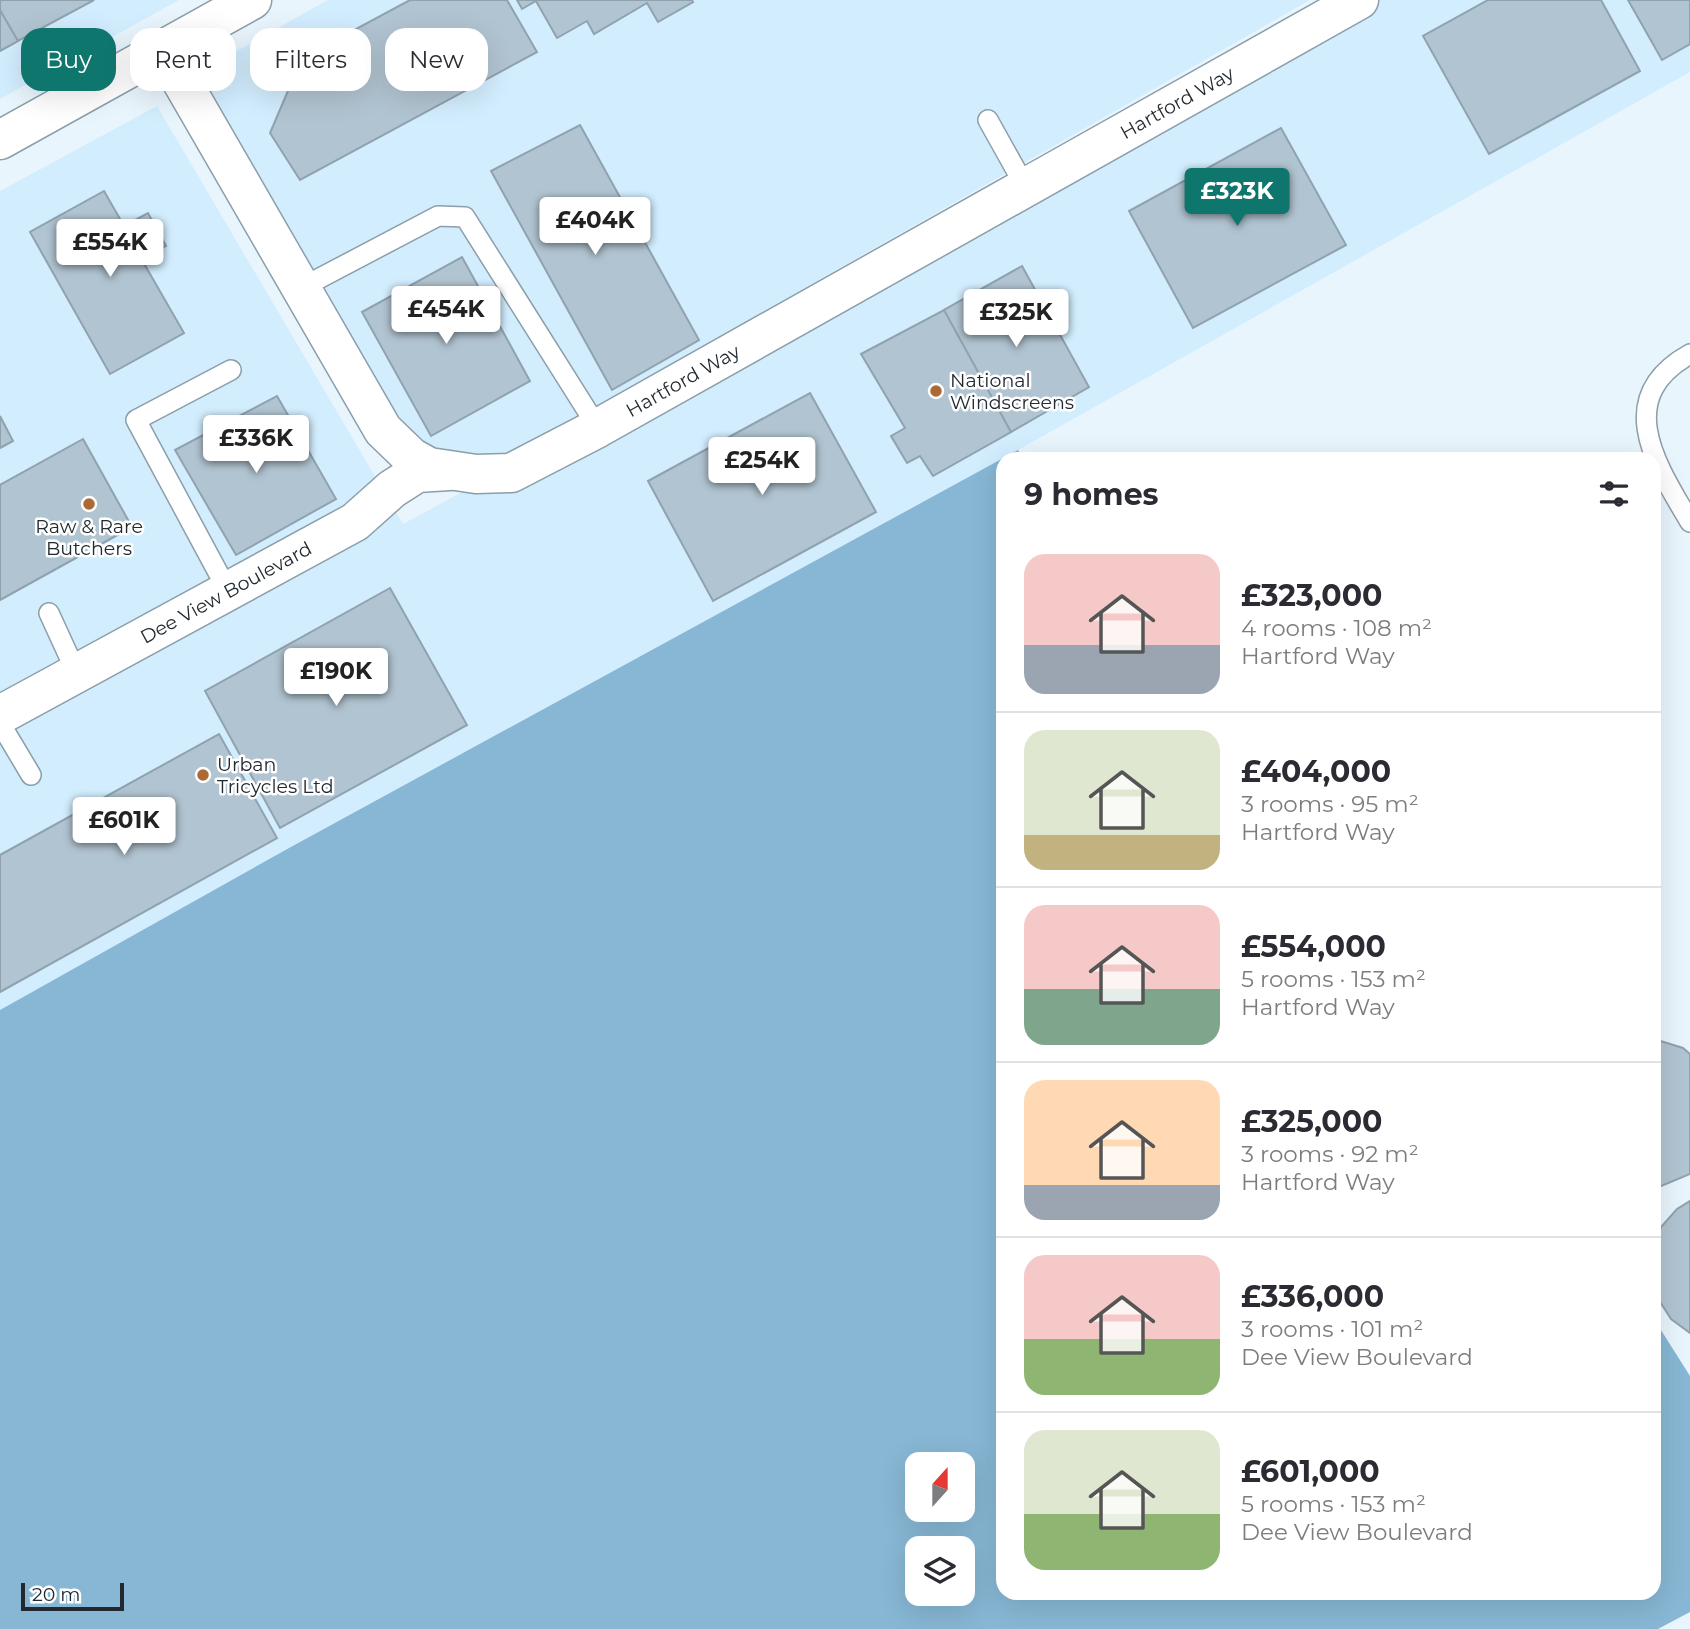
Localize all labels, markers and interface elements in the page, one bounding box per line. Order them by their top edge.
chip: Buy [21,28,116,91]
chip: Rent [130,28,236,91]
chip: Filters [250,28,371,91]
chip: New [385,28,488,91]
street label: Hartford Way [1116,61,1238,144]
pin: £323K [1188,168,1286,228]
text: £323K [1201,177,1273,205]
pin: £404K [546,198,644,257]
text: £404K [555,206,635,234]
pin: £554K [61,219,159,279]
text: £554K [72,228,148,256]
pin: £454K [397,286,495,346]
pin: £325K [967,290,1065,349]
text: £454K [407,295,485,323]
text: £325K [980,298,1052,326]
street label: Hartford Way [622,339,744,422]
place label: National Windscreens [950,369,1074,414]
marker: National Windscreens [928,383,944,399]
pin: £336K [207,416,305,475]
text: £336K [219,424,293,452]
pin: £254K [713,438,811,497]
text: £254K [724,446,800,474]
icon: filters [1595,475,1633,513]
text: 9 homes [1024,476,1159,513]
marker: Raw & Rare Butchers [81,496,97,512]
place label: Raw & Rare Butchers [35,515,143,560]
street label: Dee View Boulevard [136,536,315,648]
text: £323,000 [1241,577,1382,614]
icon: home [1080,582,1164,666]
text: 4 rooms · 108 m² [1241,614,1432,642]
text: Hartford Way [1241,642,1395,670]
pin: £190K [287,648,385,708]
text: £190K [300,657,372,685]
place label: Urban Tricycles Ltd [217,753,334,798]
text: £404,000 [1241,753,1391,790]
icon: home [1080,758,1164,842]
marker: Urban Tricycles Ltd [195,767,211,783]
text: 3 rooms · 95 m² [1241,790,1419,818]
pin: £601K [75,798,173,857]
text: £601K [89,806,159,834]
text: Hartford Way [1241,818,1395,846]
text: £554,000 [1241,928,1386,965]
icon: home [1080,933,1164,1017]
text: 5 rooms · 153 m² [1241,965,1426,993]
text: Hartford Way [1241,993,1395,1021]
text: £325,000 [1241,1103,1382,1140]
icon: home [1080,1108,1164,1192]
text: 3 rooms · 92 m² [1241,1140,1419,1168]
text: Hartford Way [1241,1168,1395,1196]
text: £336,000 [1241,1278,1384,1315]
icon: home [1080,1283,1164,1367]
text: 3 rooms · 101 m² [1241,1315,1423,1343]
text: Dee View Boulevard [1241,1343,1473,1371]
north arrow [905,1452,975,1522]
map controls [905,1452,975,1606]
text: £601,000 [1241,1453,1380,1490]
icon: home [1080,1458,1164,1542]
text: 5 rooms · 153 m² [1241,1490,1426,1518]
text: Dee View Boulevard [1241,1518,1473,1546]
button: layers [905,1536,975,1606]
scale bar [21,1580,124,1612]
text: 20 m [32,1583,80,1606]

